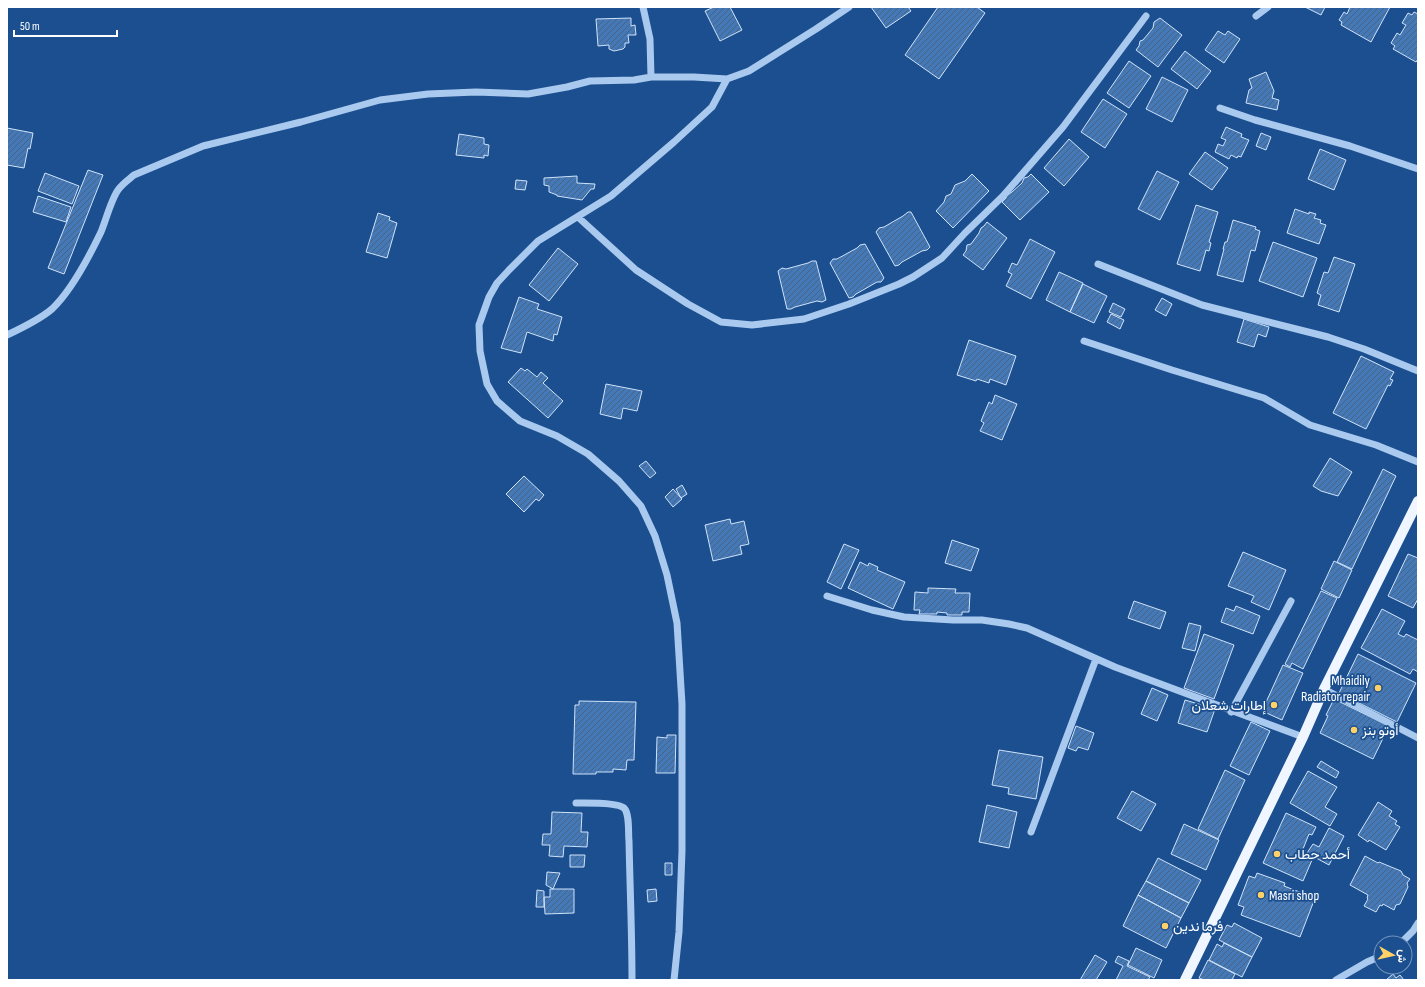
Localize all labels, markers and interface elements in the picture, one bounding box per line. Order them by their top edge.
scale bar [14,12,117,38]
text: 50 m [20,19,40,34]
place label: Mhaidily Radiator repair [1301,672,1371,705]
marker: Mhaidily Radiator repair [1373,683,1383,693]
place label: إطارات شعلان [1191,697,1266,715]
marker: إطارات شعلان [1269,700,1279,710]
place label: أوتو بنز [1361,722,1398,739]
marker: أوتو بنز [1349,725,1359,735]
place label: أحمد حطاب [1285,846,1350,863]
marker: أحمد حطاب [1272,849,1282,859]
place label: Masri shop [1269,887,1319,904]
marker: Masri shop [1256,890,1266,900]
place label: فرما ندين [1173,918,1223,935]
marker: فرما ندين [1160,921,1170,931]
north arrow [1373,935,1413,975]
text: ش [1395,949,1410,964]

